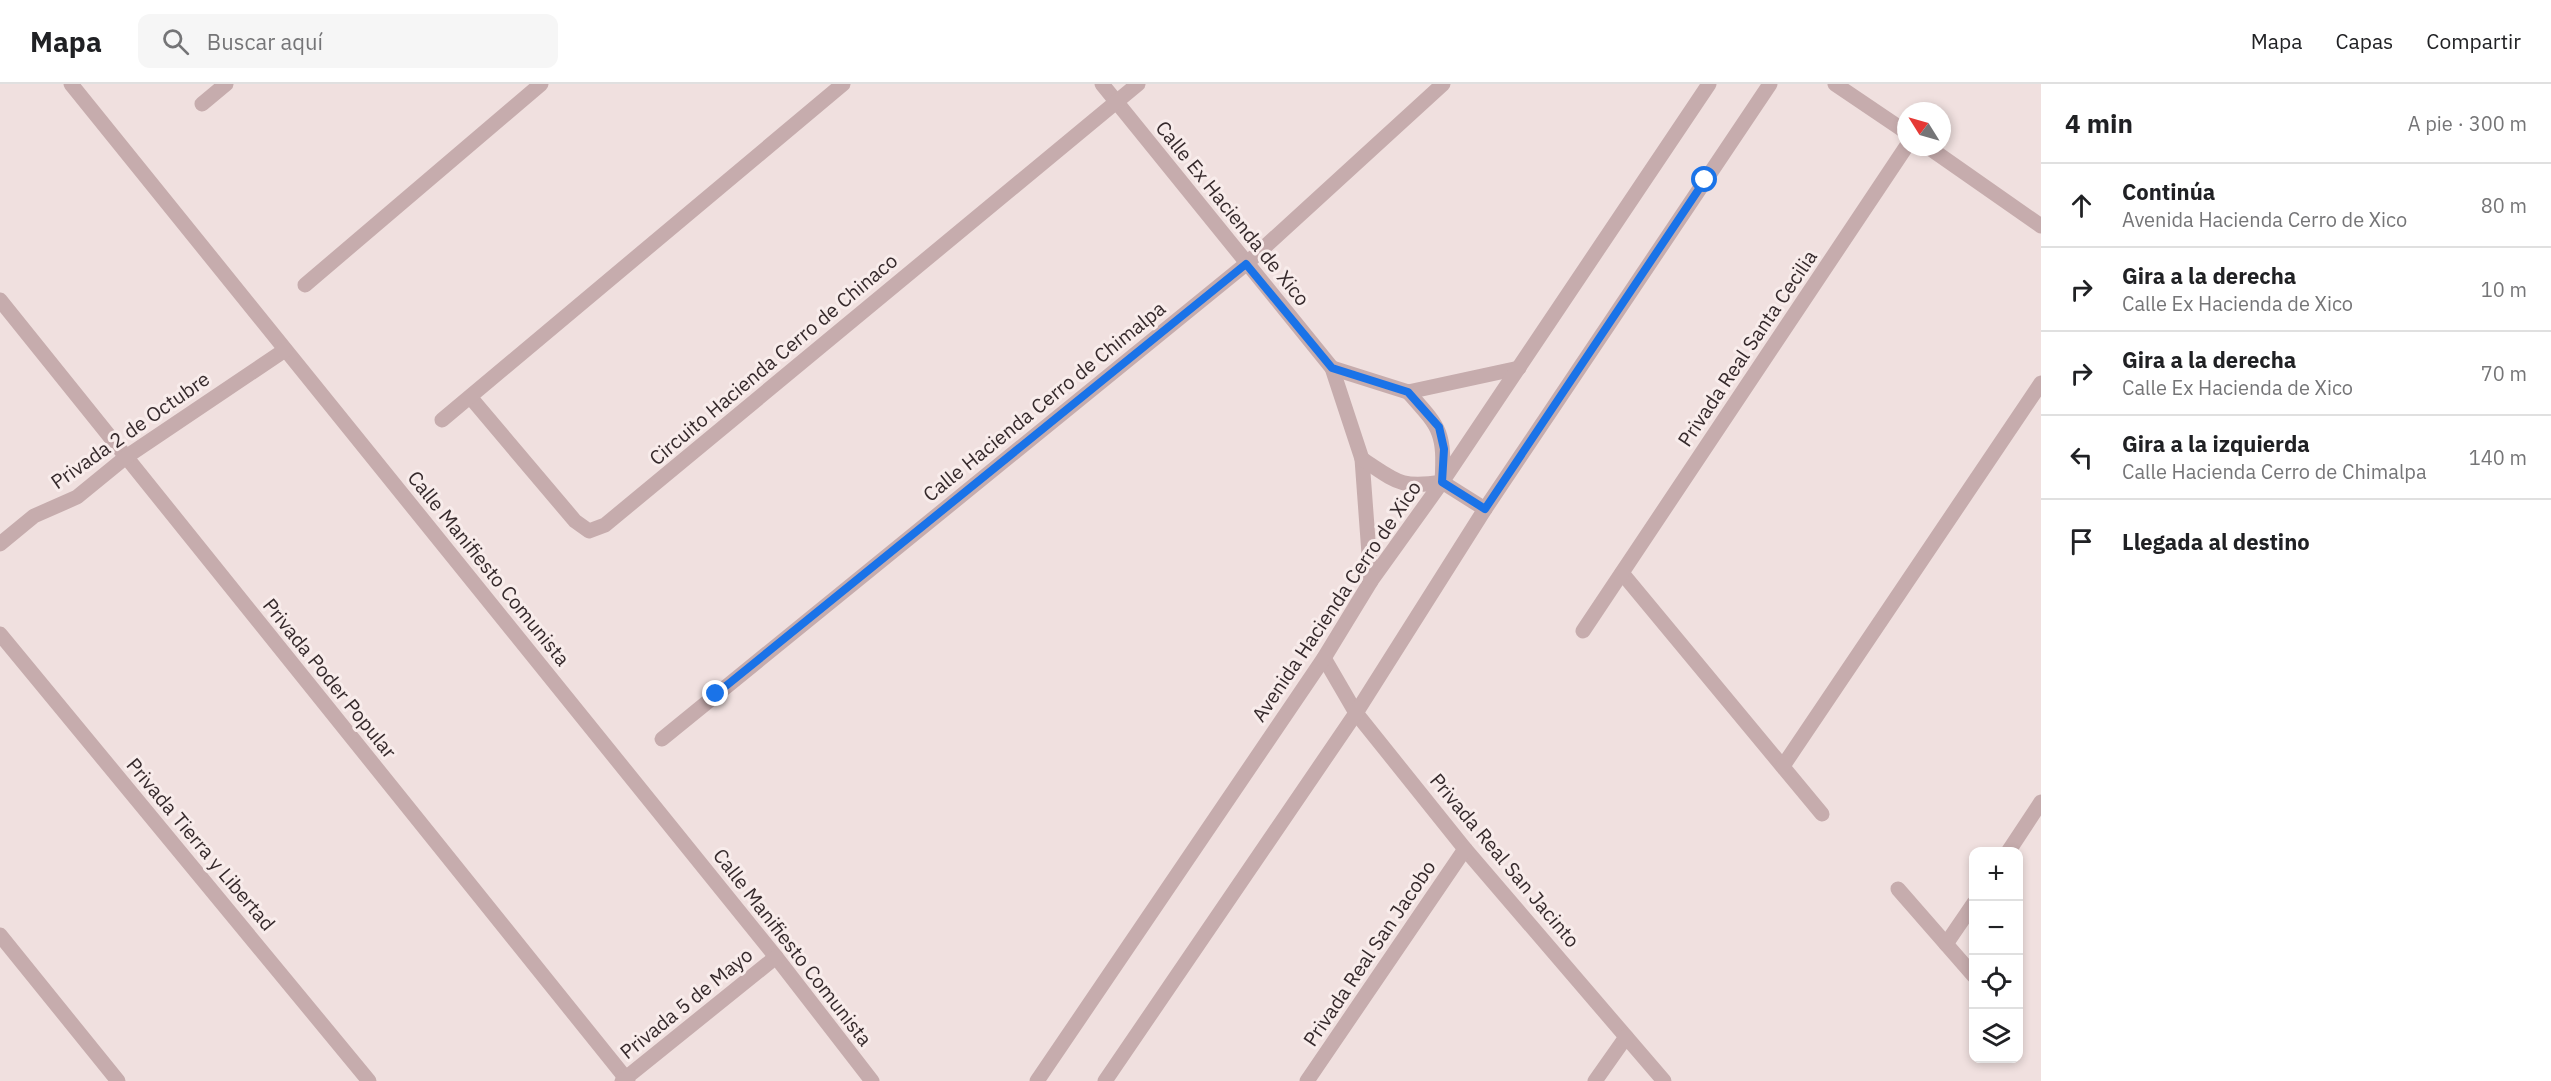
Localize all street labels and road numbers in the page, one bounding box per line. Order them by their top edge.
street label: Calle Ex Hacienda de Xico [1150,115,1316,311]
street label: Privada Real Santa Cecilia [1671,244,1823,452]
street label: Circuito Hacienda Cerro de Chinaco [643,247,903,471]
street label: Calle Hacienda Cerro de Chimalpa [917,294,1171,507]
street label: Privada 2 de Octubre [45,365,215,495]
street label: Calle Manifiesto Comunista [402,465,576,671]
street label: Avenida Hacienda Cerro de Xico [1245,475,1427,727]
street label: Privada Poder Popular [257,592,403,764]
street label: Privada Tierra y Libertad [121,752,281,936]
street label: Privada Real San Jacinto [1424,767,1586,953]
street label: Calle Manifiesto Comunista [707,843,879,1052]
street label: Privada Real San Jacobo [1297,855,1441,1051]
street label: Privada 5 de Mayo [614,941,758,1065]

